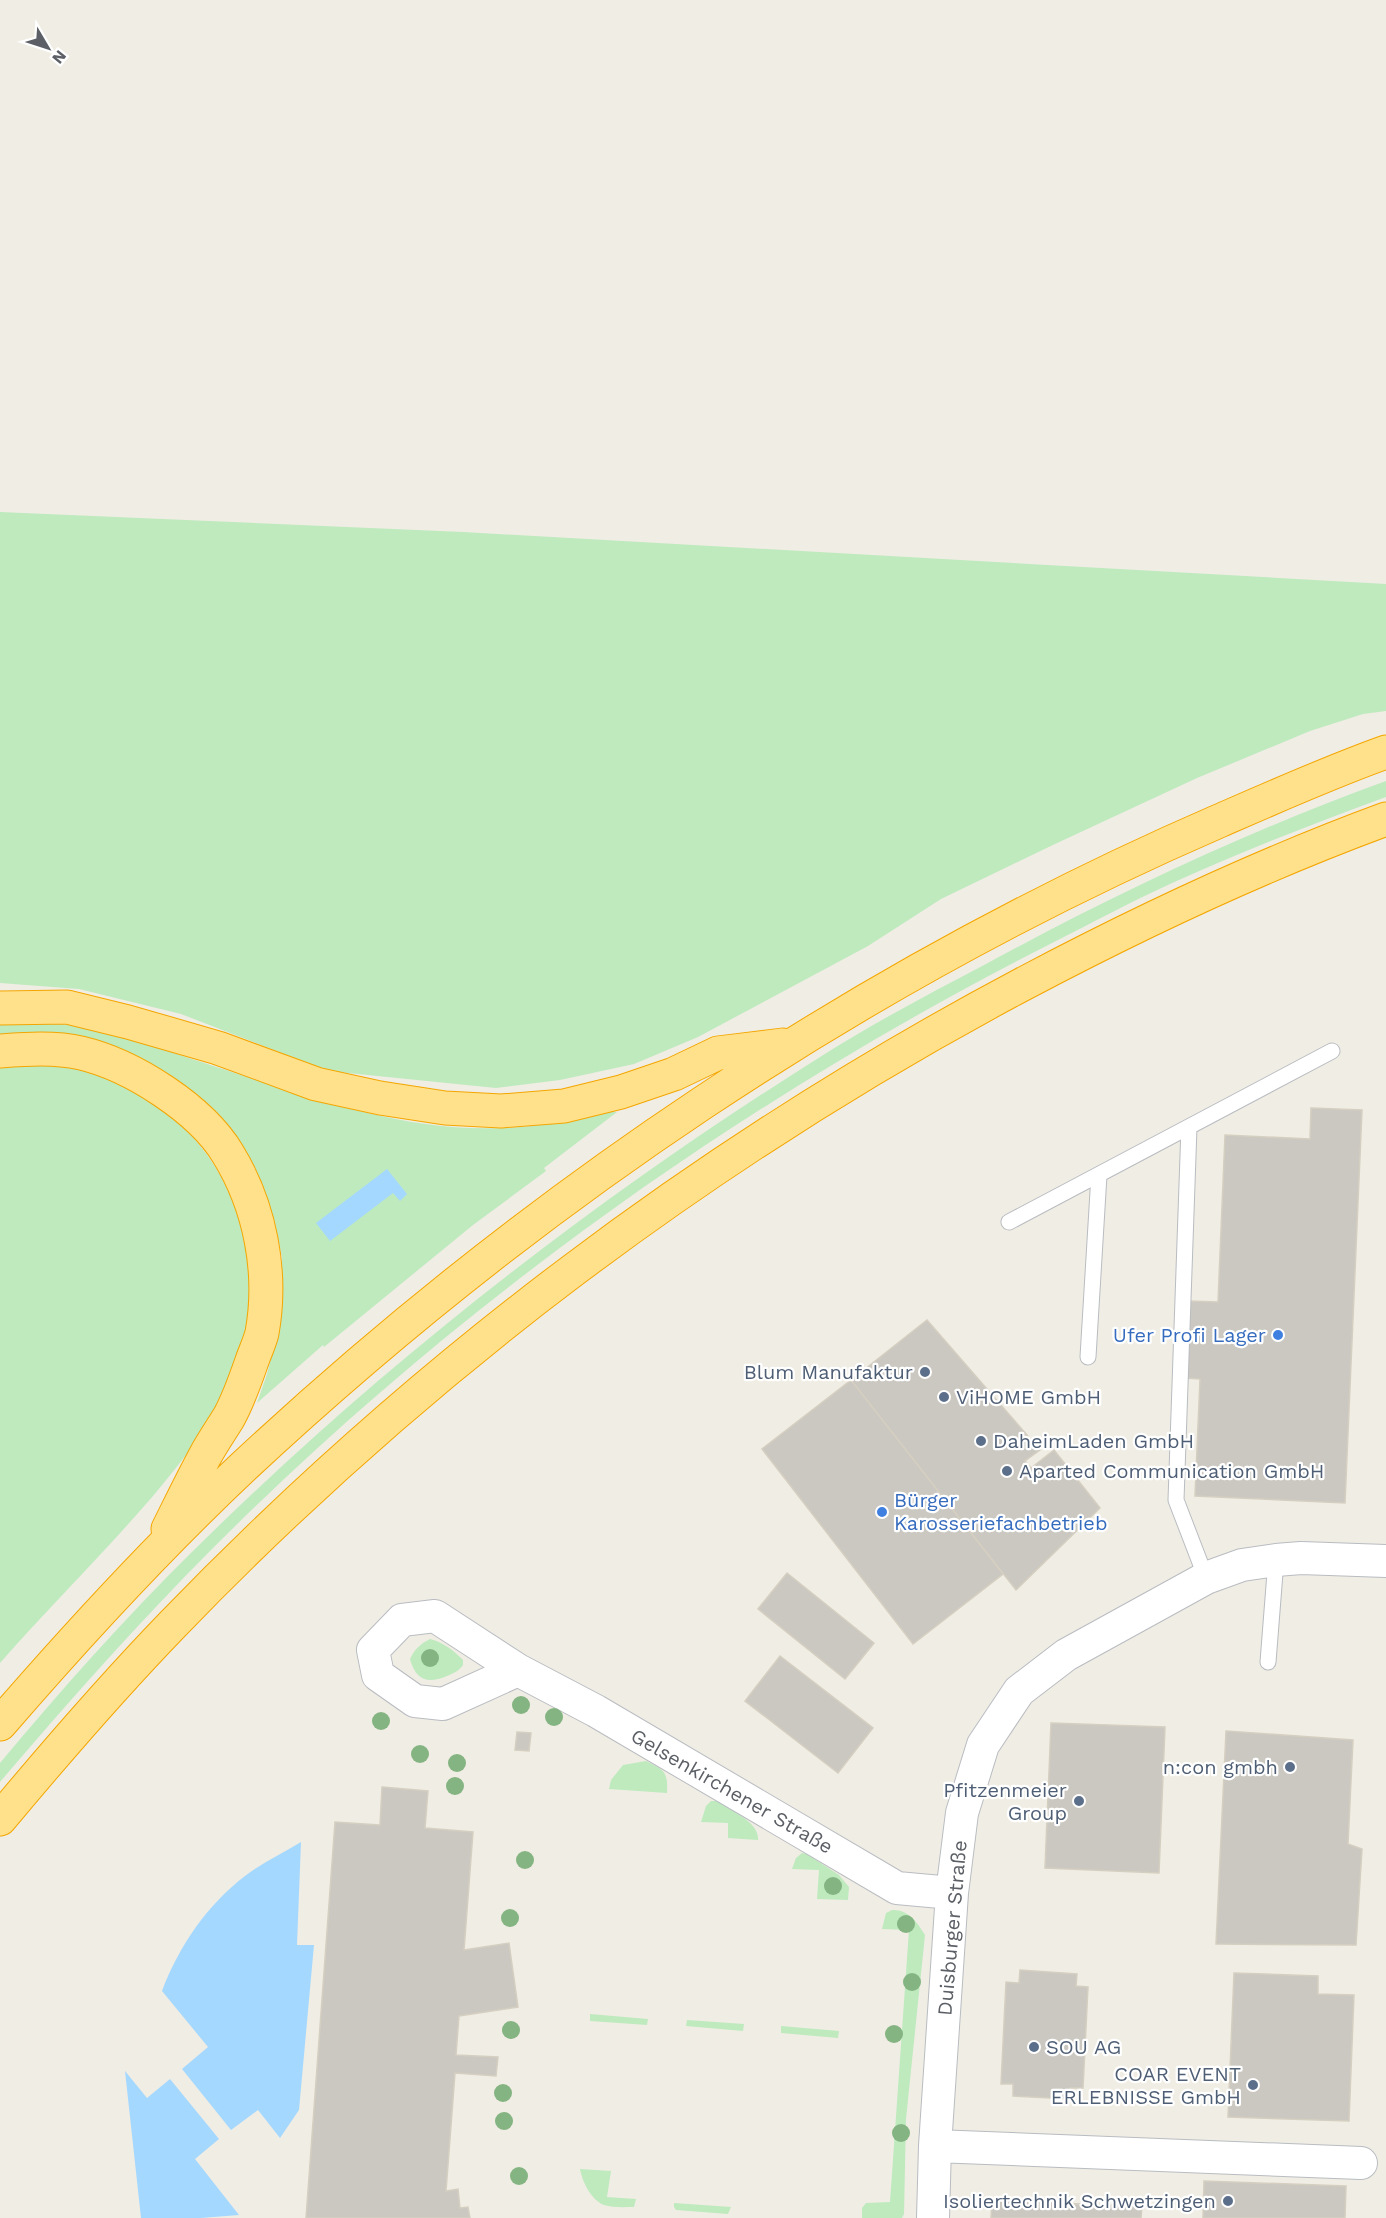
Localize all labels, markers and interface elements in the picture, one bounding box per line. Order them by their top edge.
north arrow [18,18,78,78]
text: N [48,47,70,68]
place label: Ufer Profi Lager [1113,1323,1266,1347]
marker: Ufer Profi Lager [1271,1328,1285,1342]
place label: Blum Manufaktur [744,1360,913,1384]
marker: Blum Manufaktur [918,1365,932,1379]
place label: ViHOME GmbH [956,1385,1101,1409]
marker: ViHOME GmbH [937,1390,951,1404]
place label: DaheimLaden GmbH [993,1429,1194,1453]
marker: DaheimLaden GmbH [974,1434,988,1448]
place label: Aparted Communication GmbH [1019,1459,1324,1483]
marker: Aparted Communication GmbH [1000,1464,1014,1478]
place label: Bürger Karosseriefachbetrieb [894,1488,1107,1535]
marker: Bürger Karosseriefachbetrieb [875,1505,889,1519]
street label: Gelsenkirchener Straße [627,1723,837,1859]
place label: n:con gmbh [1163,1755,1278,1779]
marker: n:con gmbh [1283,1760,1297,1774]
place label: Pfitzenmeier Group [943,1778,1067,1825]
marker: Pfitzenmeier Group [1072,1794,1086,1808]
street label: Duisburger Straße [932,1839,972,2017]
place label: SOU AG [1046,2035,1121,2059]
marker: SOU AG [1027,2040,1041,2054]
place label: COAR EVENT ERLEBNISSE GmbH [1051,2062,1241,2109]
marker: COAR EVENT ERLEBNISSE GmbH [1246,2078,1260,2092]
place label: Isoliertechnik Schwetzingen [943,2189,1216,2213]
marker: Isoliertechnik Schwetzingen [1221,2194,1235,2208]

